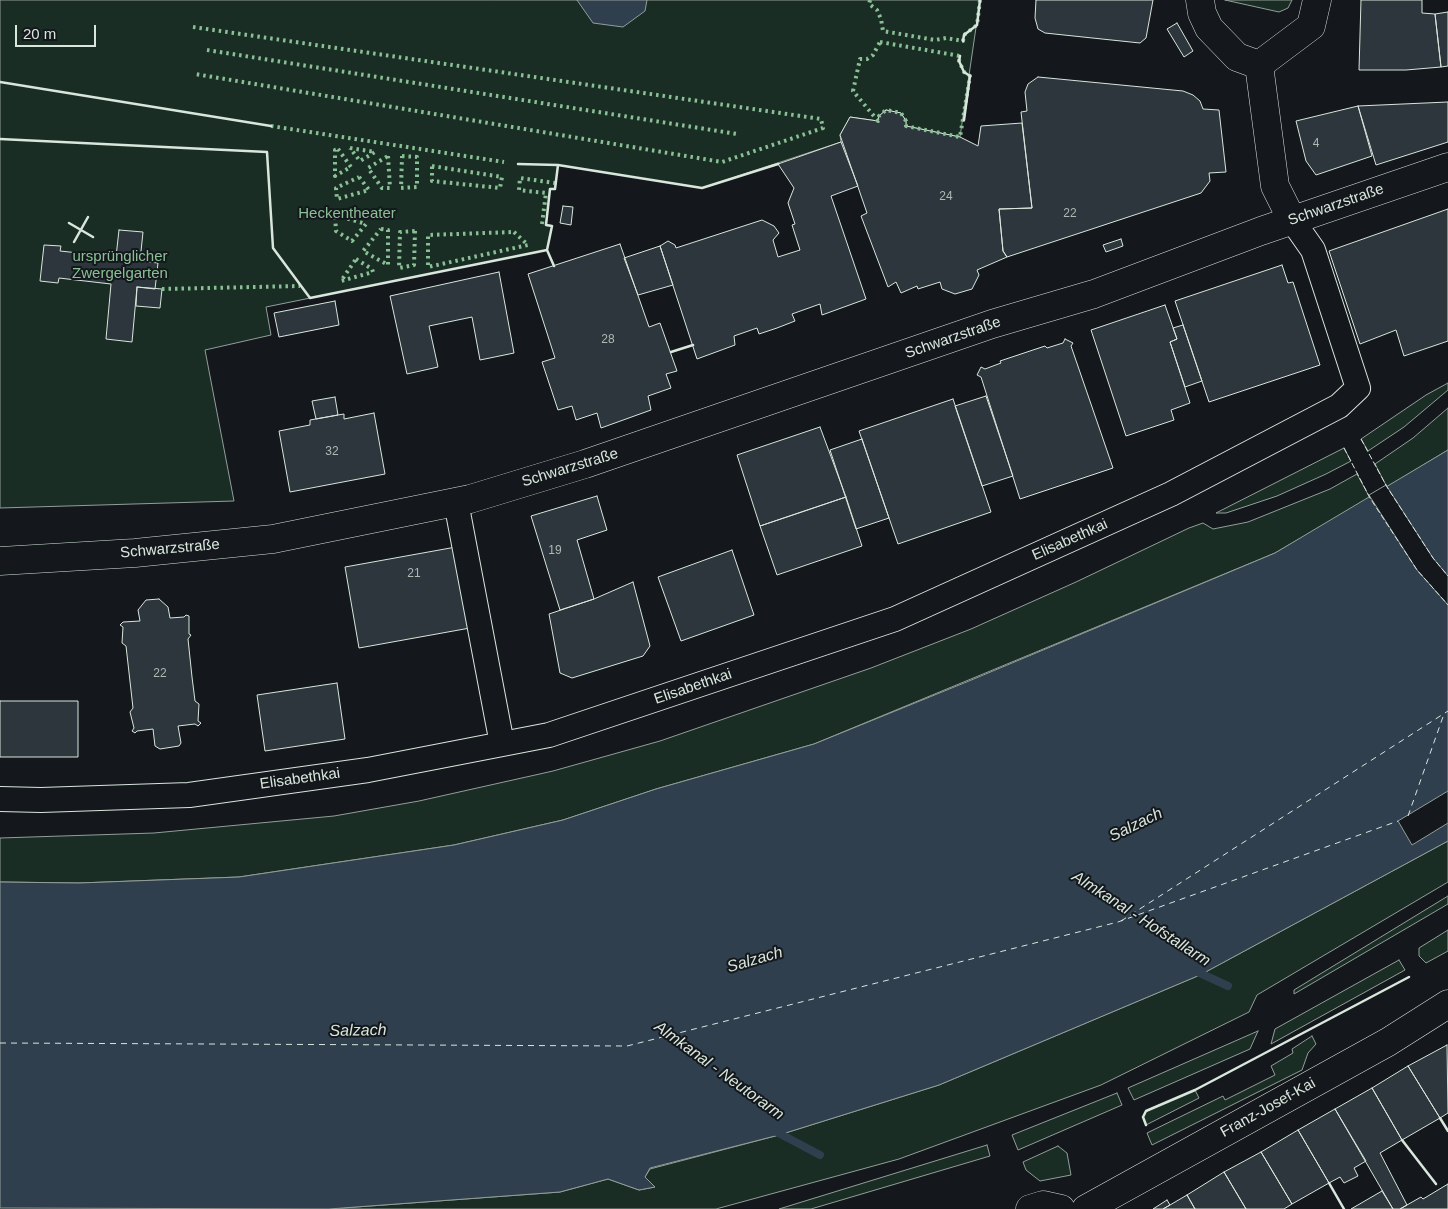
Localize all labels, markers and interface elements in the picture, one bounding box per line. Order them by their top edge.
scale bar [18,15,99,47]
text: 20 m [23,25,56,42]
house number: 4 [1313,137,1319,151]
street label: Schwarzstraße [1286,180,1386,230]
house number: 24 [939,190,953,204]
park label: Heckentheater [298,205,396,223]
house number: 22 [1063,207,1077,221]
park label: ursprünglicher Zwergelgarten [72,248,168,283]
street label: Schwarzstraße [903,313,1003,363]
house number: 28 [601,333,615,347]
house number: 32 [325,445,339,459]
street label: Schwarzstraße [520,445,620,491]
street label: Elisabethkai [1029,515,1111,565]
street label: Schwarzstraße [119,536,221,562]
house number: 19 [548,544,562,558]
house number: 21 [407,567,421,581]
street label: Elisabethkai [652,665,734,709]
house number: 22 [153,667,167,681]
street label: Elisabethkai [259,764,341,794]
water label: Salzach [1106,804,1166,846]
water label: Almkanal - Hofstallarm [1068,867,1214,971]
water label: Salzach [725,943,785,977]
water label: Almkanal - Neutorarm [650,1018,788,1124]
water label: Salzach [329,1021,387,1041]
street label: Franz-Josef-Kai [1217,1074,1319,1142]

